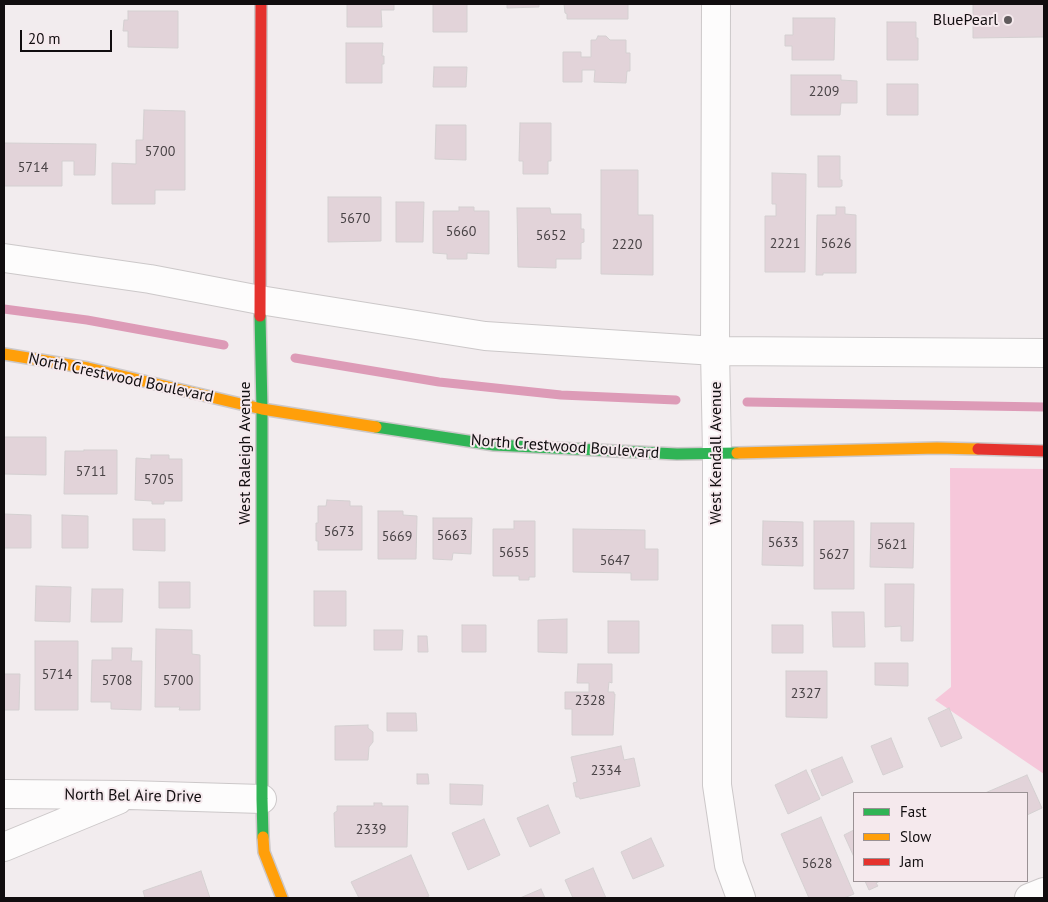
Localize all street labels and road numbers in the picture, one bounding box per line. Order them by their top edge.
street label: North Crestwood Boulevard [27,349,215,407]
street label: West Raleigh Avenue [235,381,255,525]
street label: West Kendall Avenue [706,381,726,525]
street label: North Crestwood Boulevard [470,431,660,463]
street label: North Bel Aire Drive [64,785,202,807]

